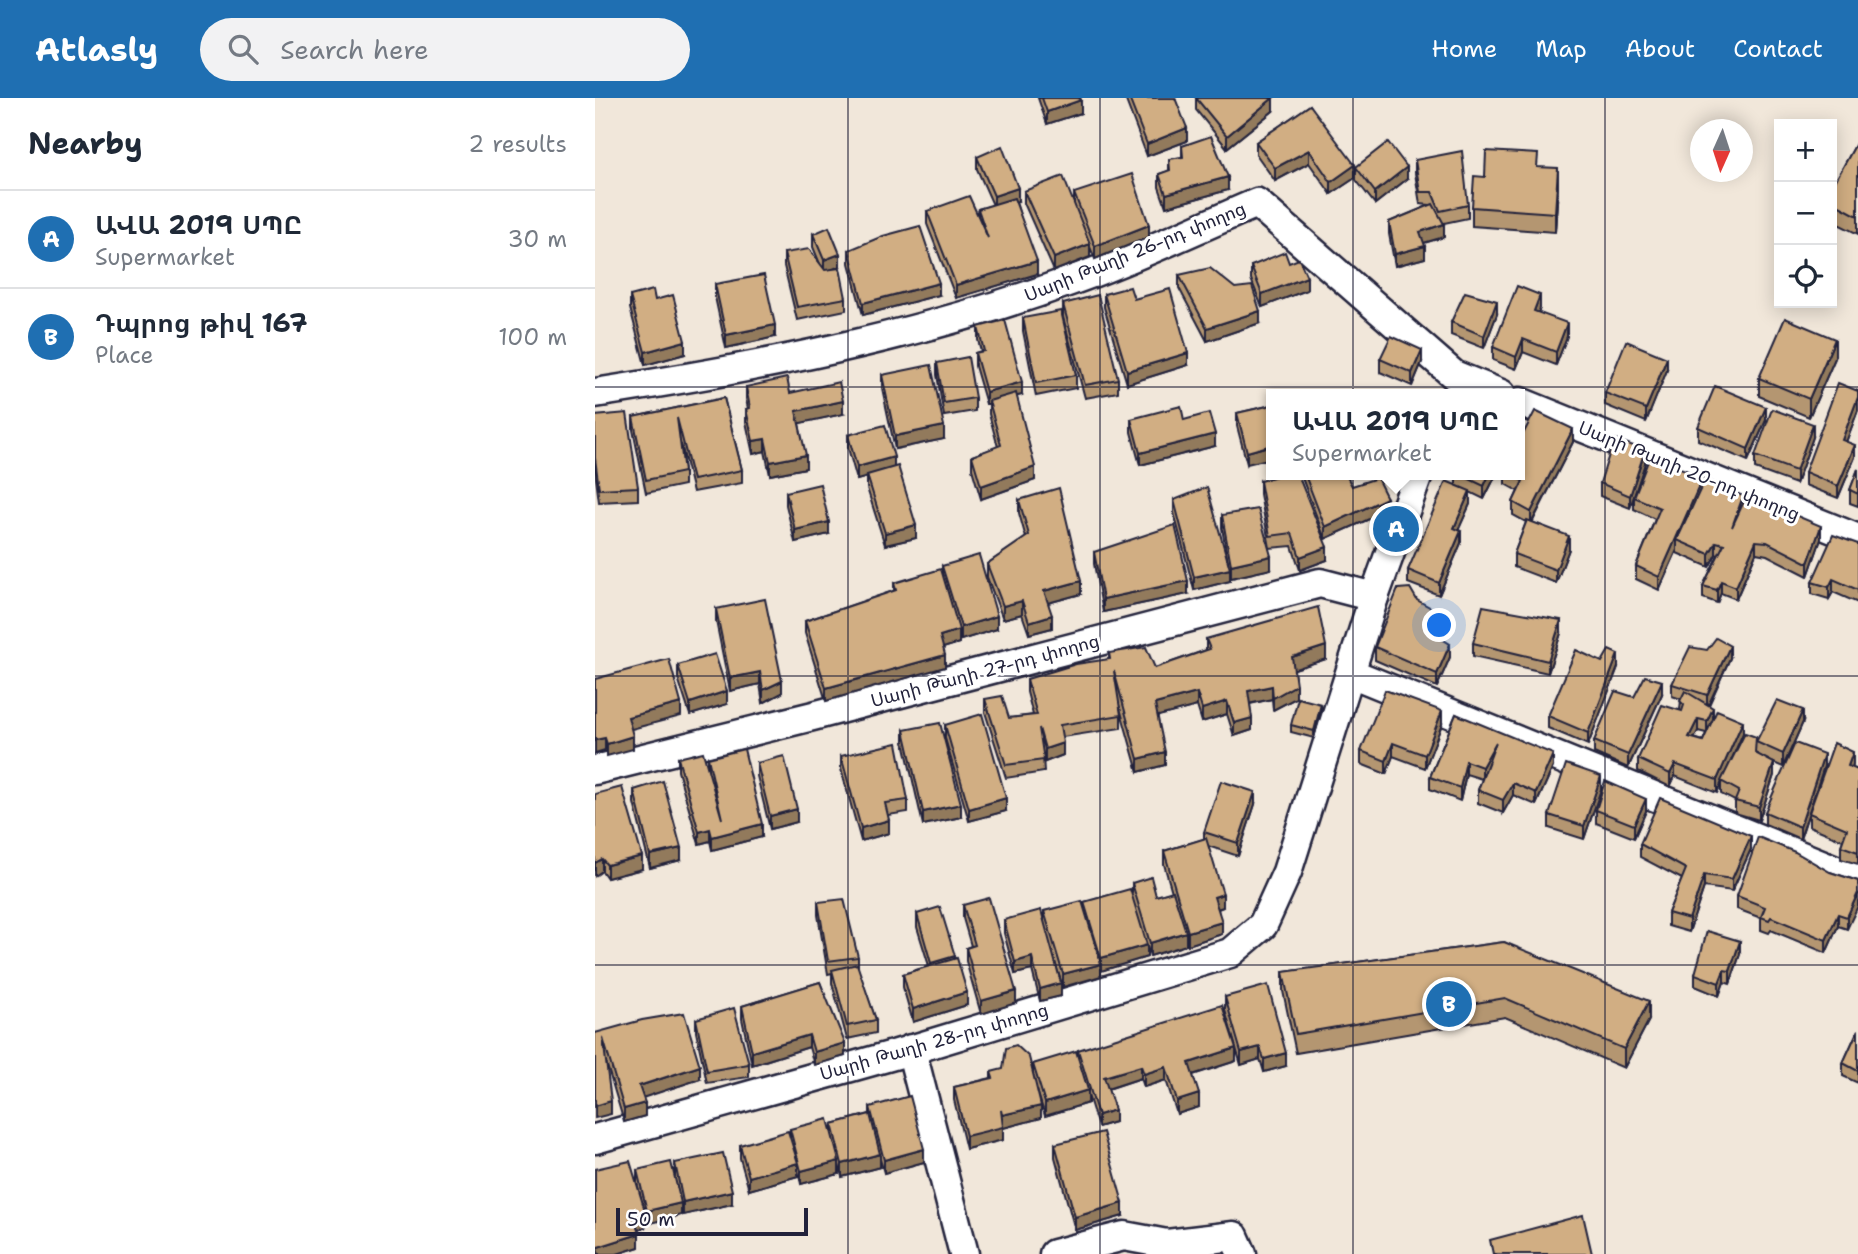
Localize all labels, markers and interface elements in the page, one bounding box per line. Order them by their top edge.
search box [200,18,690,81]
text: Atlasly [35,27,158,72]
icon: search [224,30,262,68]
text: Search here [280,32,429,67]
text: Home [1431,33,1497,65]
text: Map [1535,33,1587,65]
text: About [1625,33,1695,65]
text: Contact [1733,33,1823,65]
north arrow [1690,119,1753,182]
map controls [1774,119,1837,308]
button: + [1774,119,1837,182]
text: Nearby [28,123,143,164]
text: 2 results [468,129,567,159]
button: − [1774,182,1837,245]
street label: Սարի Թաղի 26-րդ փողոց [1021,197,1249,307]
text: ԱՎԱ 2019 ՍՊԸ [95,207,302,242]
text: A [42,224,60,254]
text: 30 m [508,224,567,254]
text: Supermarket [95,242,235,272]
button: locate [1774,245,1837,308]
text: Դպրոց թիվ 167 [95,305,307,340]
text: B [44,322,58,352]
text: 100 m [498,322,567,352]
text: Place [95,340,154,370]
popup [1266,389,1525,480]
text: ԱՎԱ 2019 ՍՊԸ [1292,403,1499,438]
street label: Սարի Թաղի 20-րդ փողոց [1575,416,1803,526]
text: Supermarket [1292,438,1432,468]
pin: A [1373,503,1419,555]
your location [1422,608,1456,642]
street label: Սարի Թաղի 27-րդ փողոց [868,629,1102,713]
pin: B [1426,978,1472,1030]
street label: Սարի Թաղի 28-րդ փողոց [817,998,1051,1086]
scale bar [616,1205,809,1237]
text: 50 m [627,1207,675,1232]

